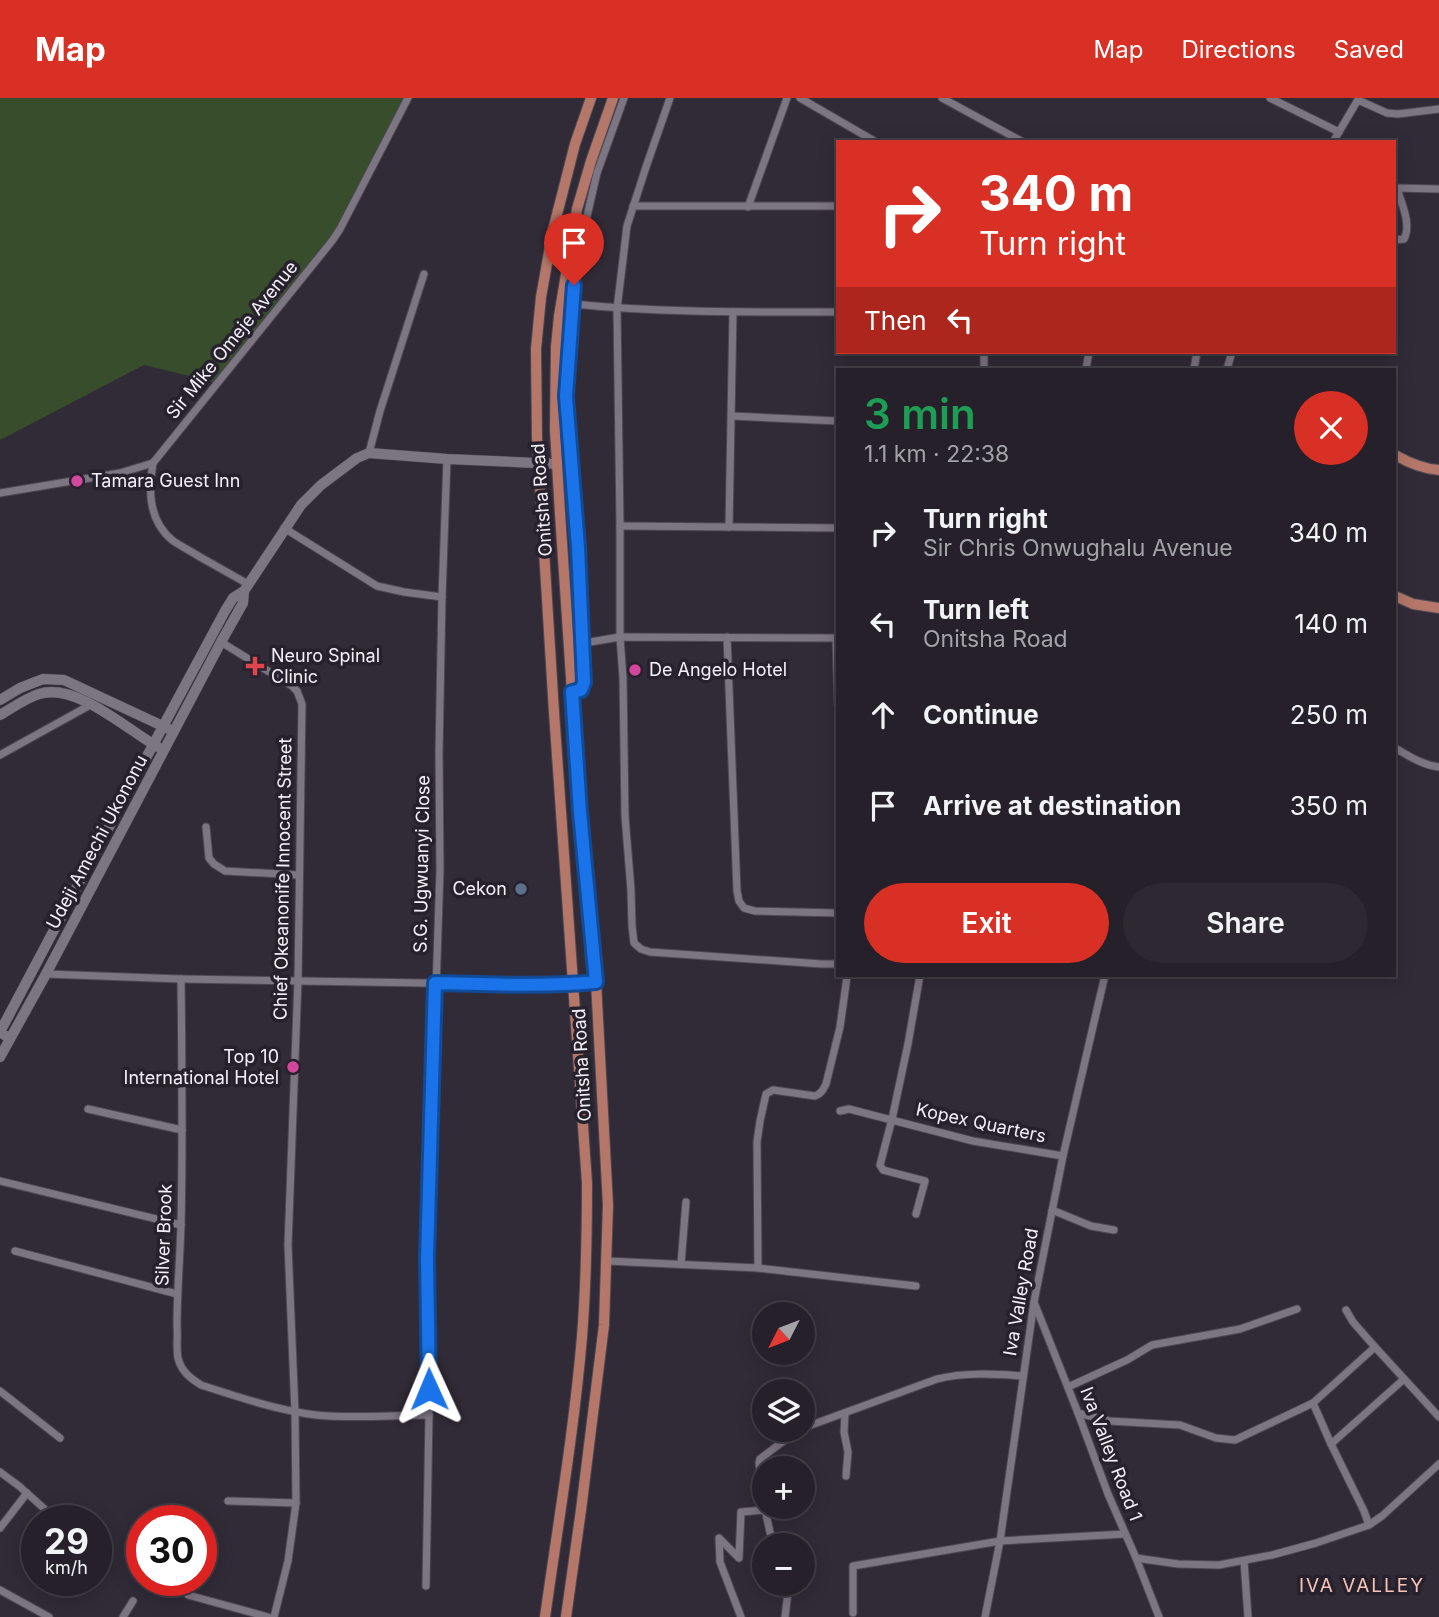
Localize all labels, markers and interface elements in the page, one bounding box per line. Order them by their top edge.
text: Map [35,29,106,69]
text: Map [1094,35,1143,64]
text: Directions [1181,35,1296,64]
text: Saved [1334,35,1404,64]
text: 340 m [979,164,1133,223]
icon: right [864,168,955,259]
pin [544,213,604,285]
icon: arrive [555,224,593,262]
text: Turn right [979,224,1126,263]
street label: Sir Mike Omeje Avenue [162,257,302,423]
icon: left [941,301,979,339]
text: Then [864,305,927,336]
text: 3 min [864,388,976,439]
button: close [1294,391,1368,465]
text: 1.1 km · 22:38 [864,440,1009,468]
street label: Onitsha Road [527,443,556,557]
place label: Tamara Guest Inn [91,470,240,491]
marker: Tamara Guest Inn [69,473,85,489]
text: Turn right [923,503,1048,534]
icon: right [864,514,902,552]
text: 340 m [1289,517,1368,548]
text: Sir Chris Onwughalu Avenue [923,534,1233,562]
text: Turn left [923,594,1029,625]
icon: left [864,605,902,643]
text: 140 m [1294,608,1368,639]
text: Onitsha Road [923,625,1068,653]
place label: Neuro Spinal Clinic [271,645,380,687]
marker: Neuro Spinal Clinic [245,656,265,676]
place label: De Angelo Hotel [649,659,787,680]
marker: De Angelo Hotel [627,662,643,678]
icon: ahead [864,696,902,734]
text: Continue [923,699,1039,730]
text: 250 m [1290,699,1368,730]
street label: Chief Okeanonife Innocent Street [270,737,295,1020]
street label: Udeji Amechi Ukononu [42,751,151,932]
street label: S.G. Ugwuanyi Close [409,775,434,953]
icon: arrive [864,787,902,825]
text: Arrive at destination [923,790,1182,821]
text: 350 m [1290,790,1368,821]
place label: Cekon [452,878,507,899]
marker: Cekon [513,881,529,897]
button: Exit [864,883,1109,963]
button: Share [1123,883,1368,963]
street label: Onitsha Road [568,1008,595,1122]
place label: Top 10 International Hotel [124,1046,279,1088]
marker: Top 10 International Hotel [285,1059,301,1075]
street label: Kopex Quarters [914,1098,1048,1147]
street label: Silver Brook [151,1183,176,1286]
street label: Iva Valley Road [999,1226,1042,1357]
north arrow [752,1302,816,1365]
map controls [752,1302,815,1596]
position arrow [392,1352,466,1426]
button: layers [752,1379,815,1442]
street label: Iva Valley Road 1 [1076,1384,1147,1524]
button: + [752,1456,815,1519]
speed limit sign: 30 [126,1505,217,1596]
text: 29 [44,1520,89,1562]
button: − [752,1533,815,1596]
text: km/h [45,1557,88,1578]
district label: IVA VALLEY [1299,1574,1425,1597]

